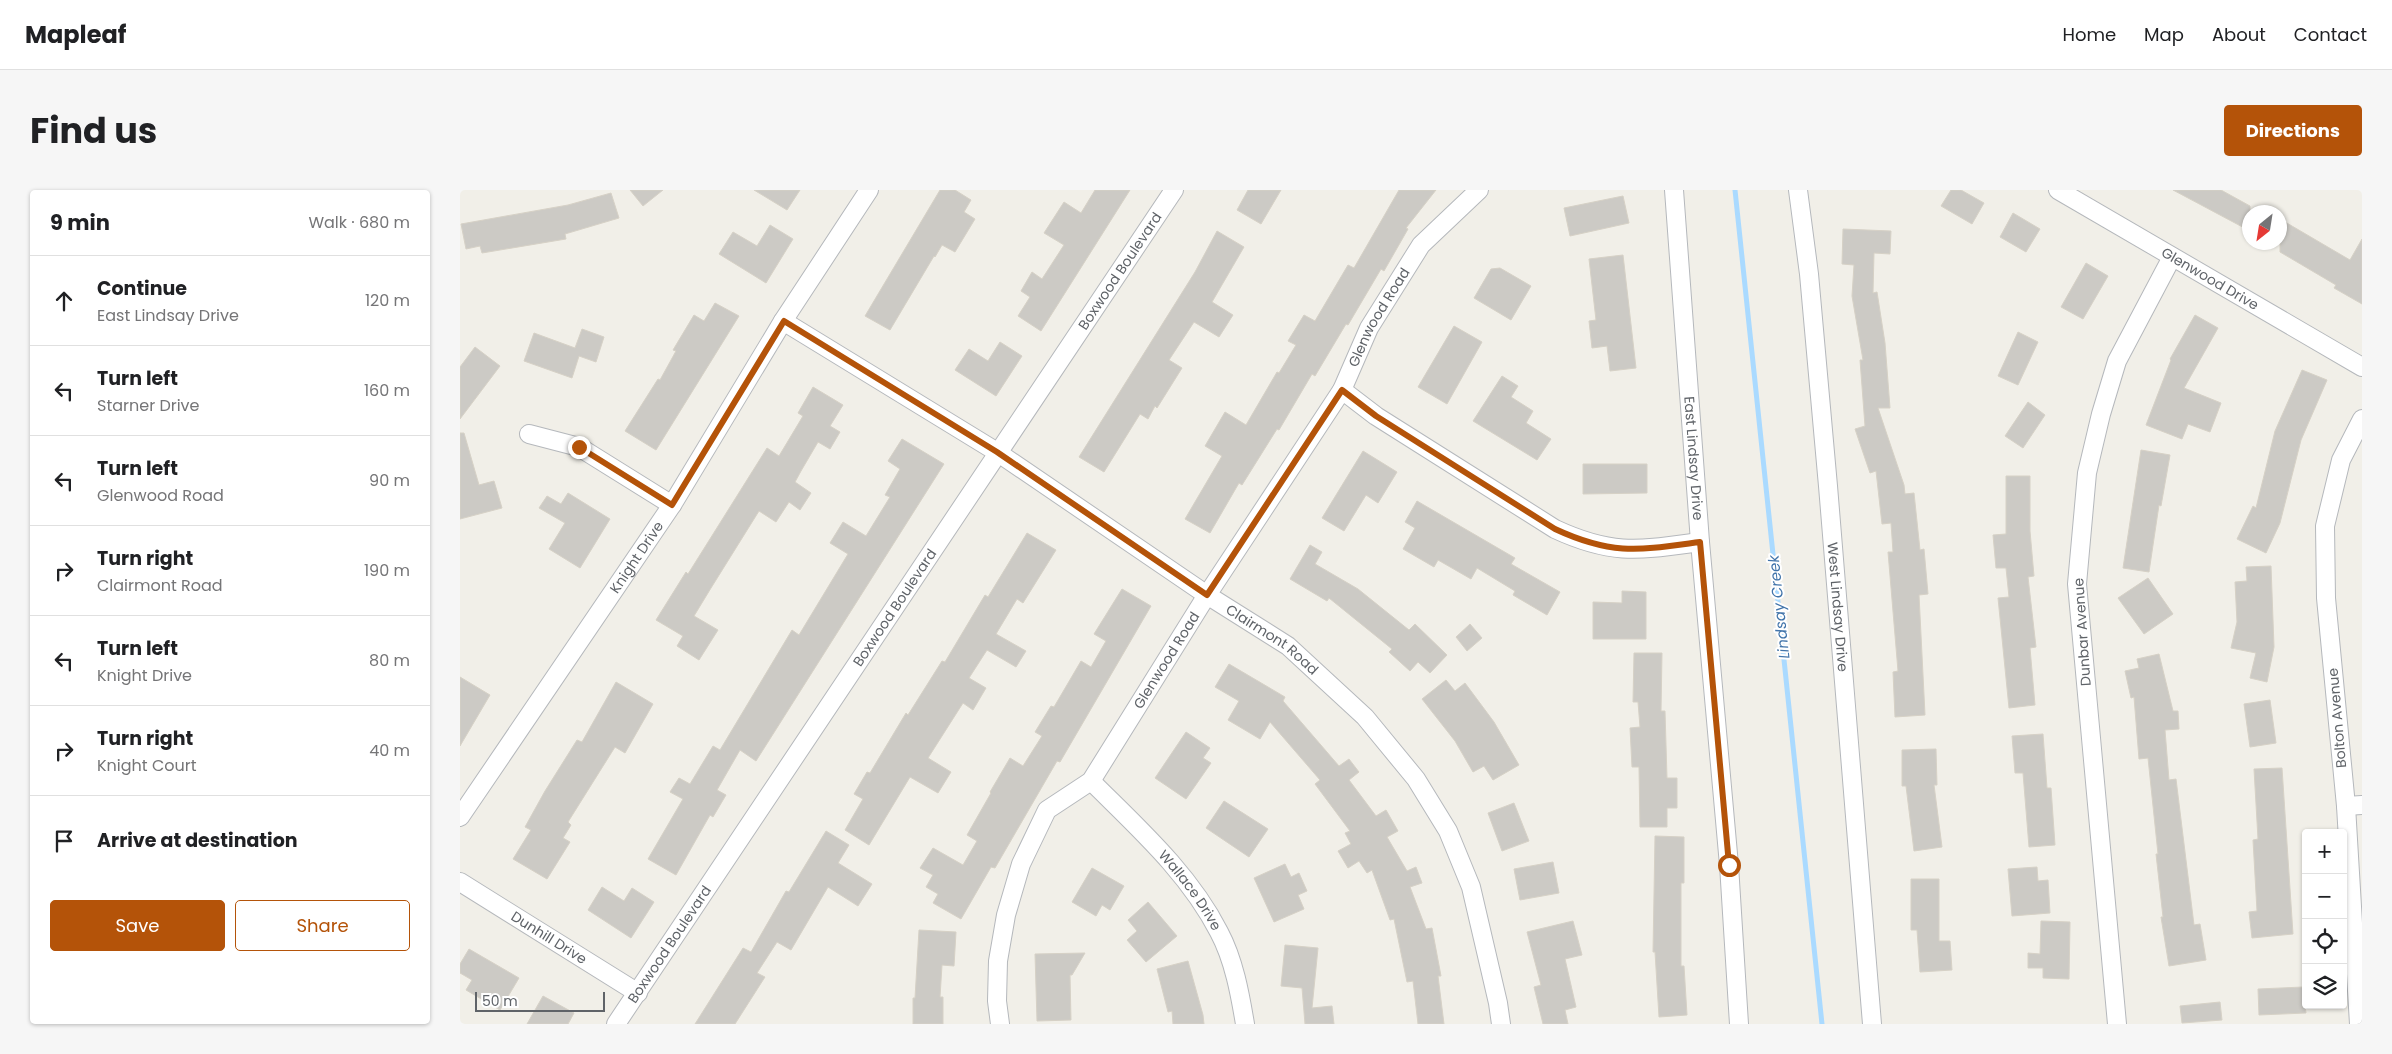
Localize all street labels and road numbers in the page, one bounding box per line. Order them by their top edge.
street label: Boxwood Boulevard [1073,208,1166,334]
street label: Glenwood Drive [2158,242,2263,315]
street label: Glenwood Road [1343,264,1414,370]
street label: East Lindsay Drive [1679,396,1708,521]
street label: Knight Drive [605,517,668,597]
street label: West Lindsay Drive [1823,541,1853,673]
street label: Boxwood Boulevard [848,545,941,670]
street label: Dunbar Avenue [2068,577,2096,687]
street label: Clairmont Road [1222,599,1323,679]
street label: Glenwood Road [1128,608,1204,713]
street label: Bolton Avenue [2323,667,2351,769]
street label: Wallace Drive [1154,846,1227,934]
street label: Boxwood Boulevard [623,881,716,1007]
street label: Dunhill Drive [507,906,591,969]

